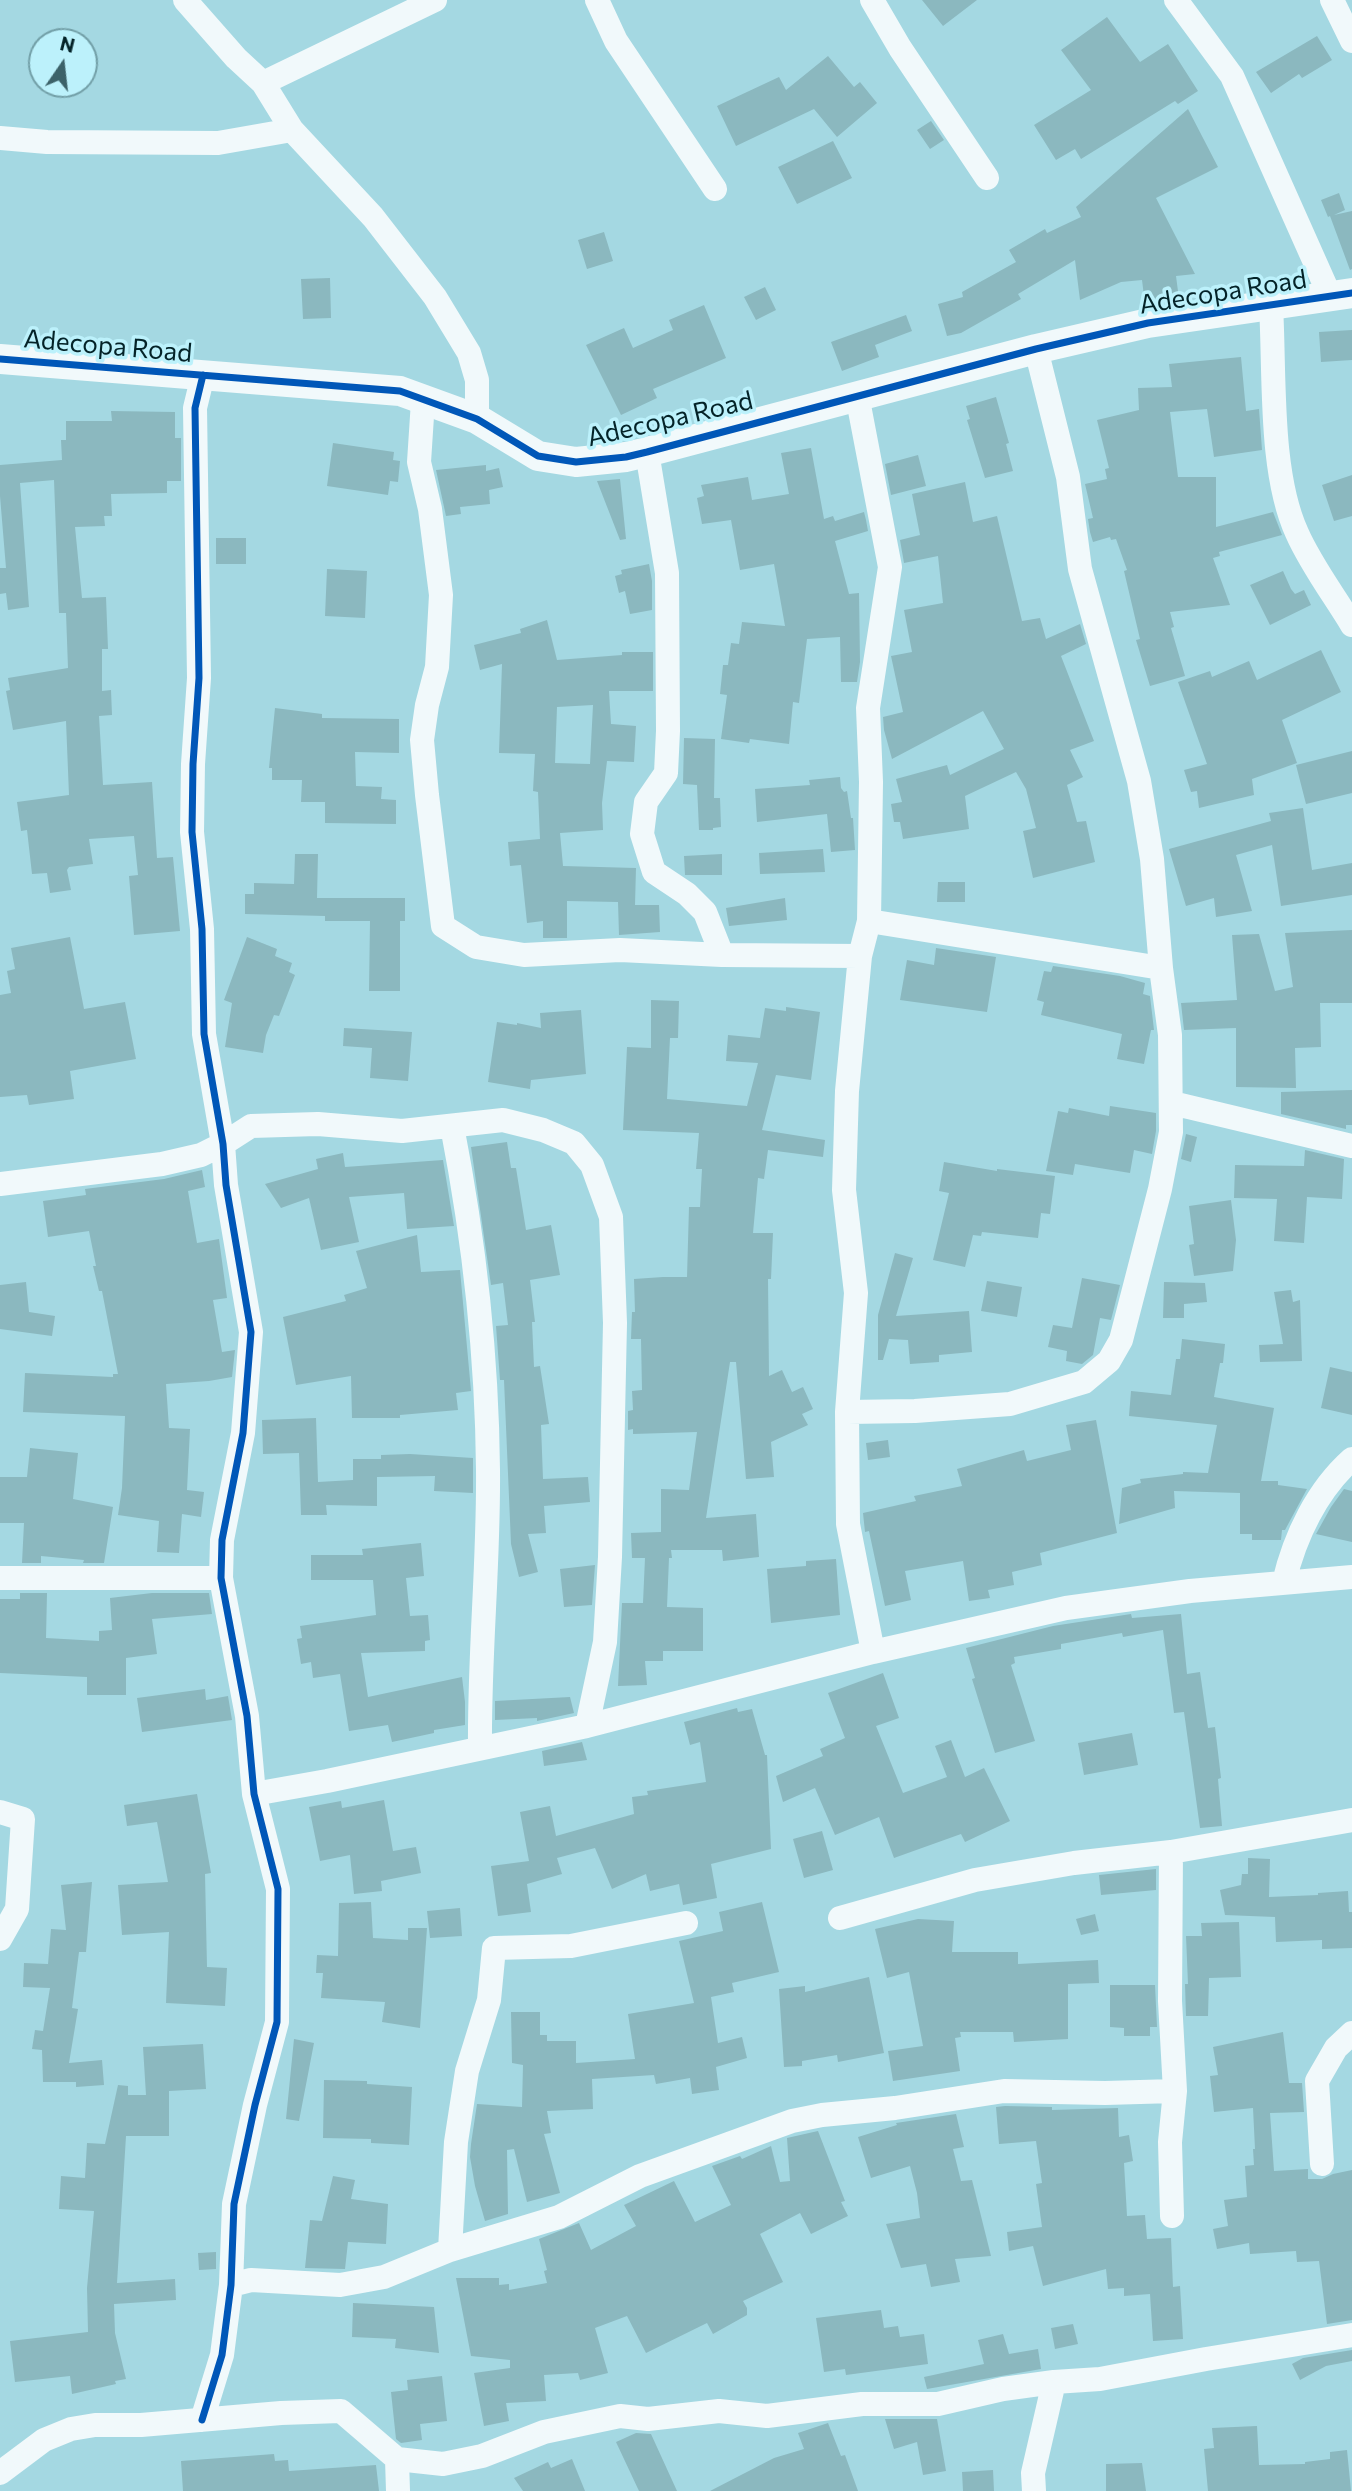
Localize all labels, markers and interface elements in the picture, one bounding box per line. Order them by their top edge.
north arrow [28,28,98,98]
text: N [58,31,77,57]
street label: Adecopa Road [1137,263,1309,321]
street label: Adecopa Road [22,323,194,369]
street label: Adecopa Road [584,385,756,453]

